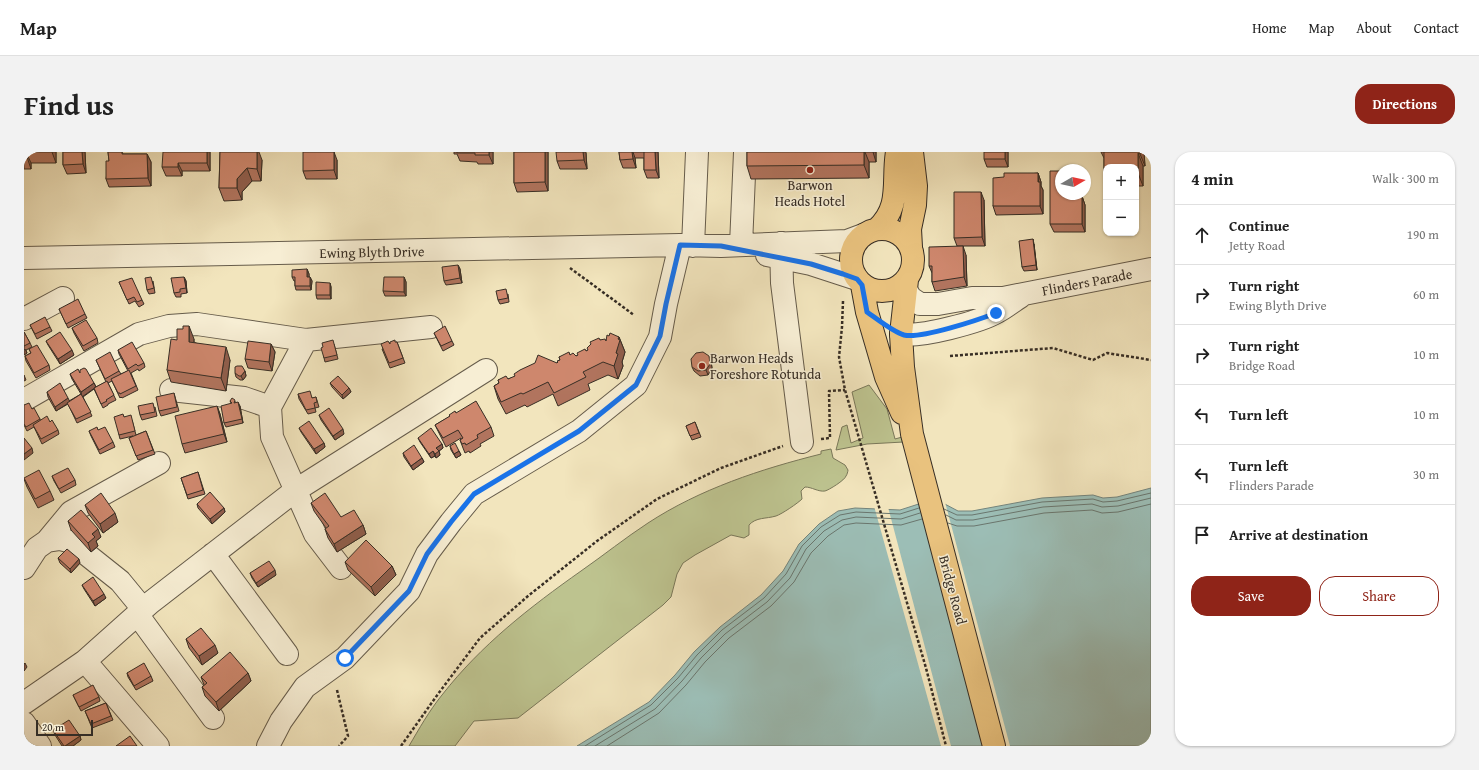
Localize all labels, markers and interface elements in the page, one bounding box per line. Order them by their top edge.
text: Map [20,14,57,42]
text: Home [1252,18,1287,38]
text: Map [1309,18,1334,38]
text: About [1356,18,1392,38]
text: Contact [1414,18,1459,38]
text: Find us [24,84,114,125]
button: Directions [1355,84,1455,124]
north arrow [1055,164,1091,200]
map controls [1103,164,1139,236]
button: + [1103,164,1139,200]
marker: Barwon Heads Hotel [805,165,815,175]
text: 4 min [1191,166,1233,191]
text: Walk · 300 m [1372,169,1439,188]
place label: Barwon Heads Hotel [775,175,845,211]
button: − [1103,200,1139,236]
text: Continue [1229,215,1290,236]
icon: ahead [1191,224,1213,246]
text: 190 m [1407,225,1439,244]
text: Jetty Road [1229,236,1285,255]
street label: Ewing Blyth Drive [319,241,425,263]
street label: Flinders Parade [1040,263,1134,301]
text: Turn right [1229,275,1300,296]
icon: right [1191,284,1213,306]
text: 60 m [1413,285,1439,304]
text: Ewing Blyth Drive [1229,296,1327,315]
route end [987,304,1005,322]
text: Turn right [1229,335,1300,356]
icon: right [1191,344,1213,366]
text: 10 m [1413,345,1439,364]
place label: Barwon Heads Foreshore Rotunda [710,348,821,384]
text: Bridge Road [1229,356,1295,375]
marker: Barwon Heads Foreshore Rotunda [697,361,707,371]
icon: left [1191,404,1213,426]
text: Turn left [1229,404,1288,425]
text: 10 m [1413,405,1439,424]
text: Turn left [1229,455,1288,476]
icon: left [1191,464,1213,486]
text: 30 m [1413,465,1439,484]
text: Flinders Parade [1229,476,1314,495]
icon: arrive [1191,524,1213,546]
text: Arrive at destination [1229,524,1368,545]
street label: Bridge Road [934,553,972,627]
button: Save [1191,576,1311,616]
button: Share [1319,576,1439,616]
route start [336,649,354,667]
scale bar [36,718,93,737]
text: 20 m [42,719,64,735]

